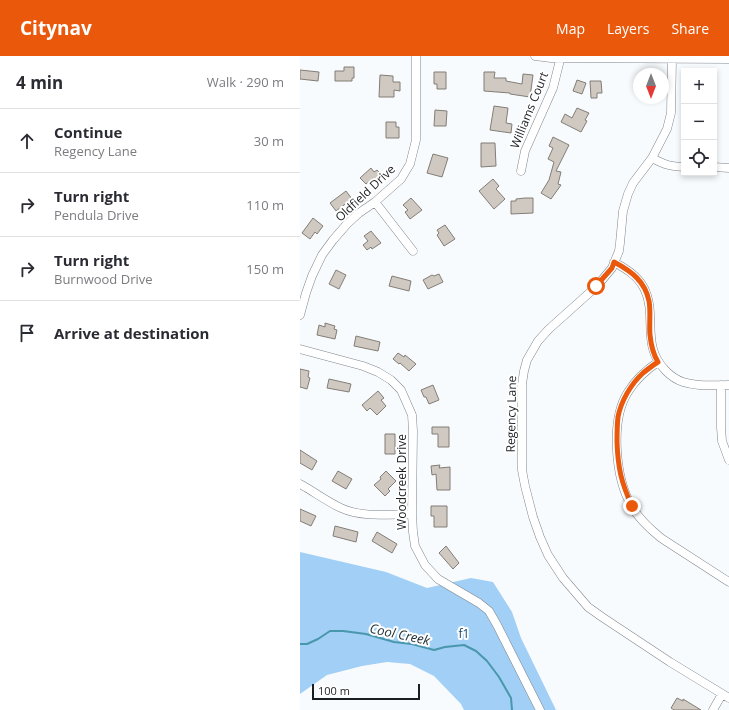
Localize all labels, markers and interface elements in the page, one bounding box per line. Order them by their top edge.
text: Citynav [20,15,92,41]
text: Map [556,19,585,38]
text: Layers [607,19,649,38]
text: Share [671,19,709,38]
north arrow [633,68,669,104]
map controls [681,68,717,176]
button: + [681,68,717,104]
street label: Williams Court [506,69,552,151]
text: 4 min [16,71,63,94]
text: Walk · 290 m [207,73,284,91]
button: − [681,104,717,140]
text: Continue [54,122,122,142]
icon: ahead [16,130,38,152]
text: 30 m [254,132,284,150]
button: locate [681,140,717,176]
text: Regency Lane [54,142,137,160]
street label: Oldfield Drive [331,161,399,225]
text: Turn right [54,186,129,206]
icon: right [16,194,38,216]
text: 110 m [246,196,284,214]
text: Pendula Drive [54,206,139,224]
text: Turn right [54,250,129,270]
icon: right [16,258,38,280]
text: 150 m [246,260,284,278]
text: Burnwood Drive [54,270,153,288]
route start [587,277,605,295]
icon: arrive [16,322,38,344]
text: Arrive at destination [54,323,209,343]
street label: Regency Lane [502,375,520,452]
street label: Woodcreek Drive [393,434,410,530]
route end [623,497,641,515]
water label: Cool Creek [368,619,432,649]
park label: f1 [459,625,469,642]
scale bar [312,682,420,701]
text: 100 m [318,683,350,698]

